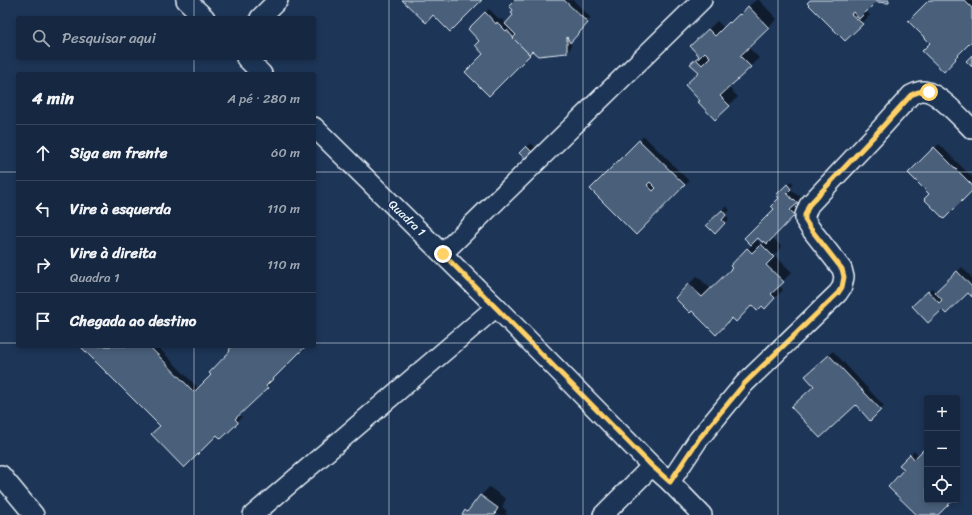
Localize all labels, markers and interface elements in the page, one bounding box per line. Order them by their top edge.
search box [16,16,316,60]
text: Pesquisar aqui [62,25,156,51]
icon: search [30,27,52,49]
text: 4 min [32,83,74,113]
route start [920,83,938,101]
text: A pé · 280 m [227,87,300,110]
text: Siga em frente [70,140,167,166]
text: 60 m [271,141,300,164]
icon: ahead [32,142,54,164]
street label: Quadra 1 [383,194,431,242]
text: Vire à esquerda [70,196,171,222]
text: 110 m [267,197,300,220]
icon: left [32,198,54,220]
text: Vire à direita [70,240,156,266]
route end [434,245,452,263]
text: 110 m [267,253,300,276]
icon: right [32,254,54,276]
text: Quadra 1 [70,266,120,289]
text: Chegada ao destino [70,308,196,334]
icon: arrive [32,310,54,332]
map controls [924,395,960,503]
button: + [924,395,960,431]
button: − [924,431,960,467]
button: locate [924,467,960,503]

